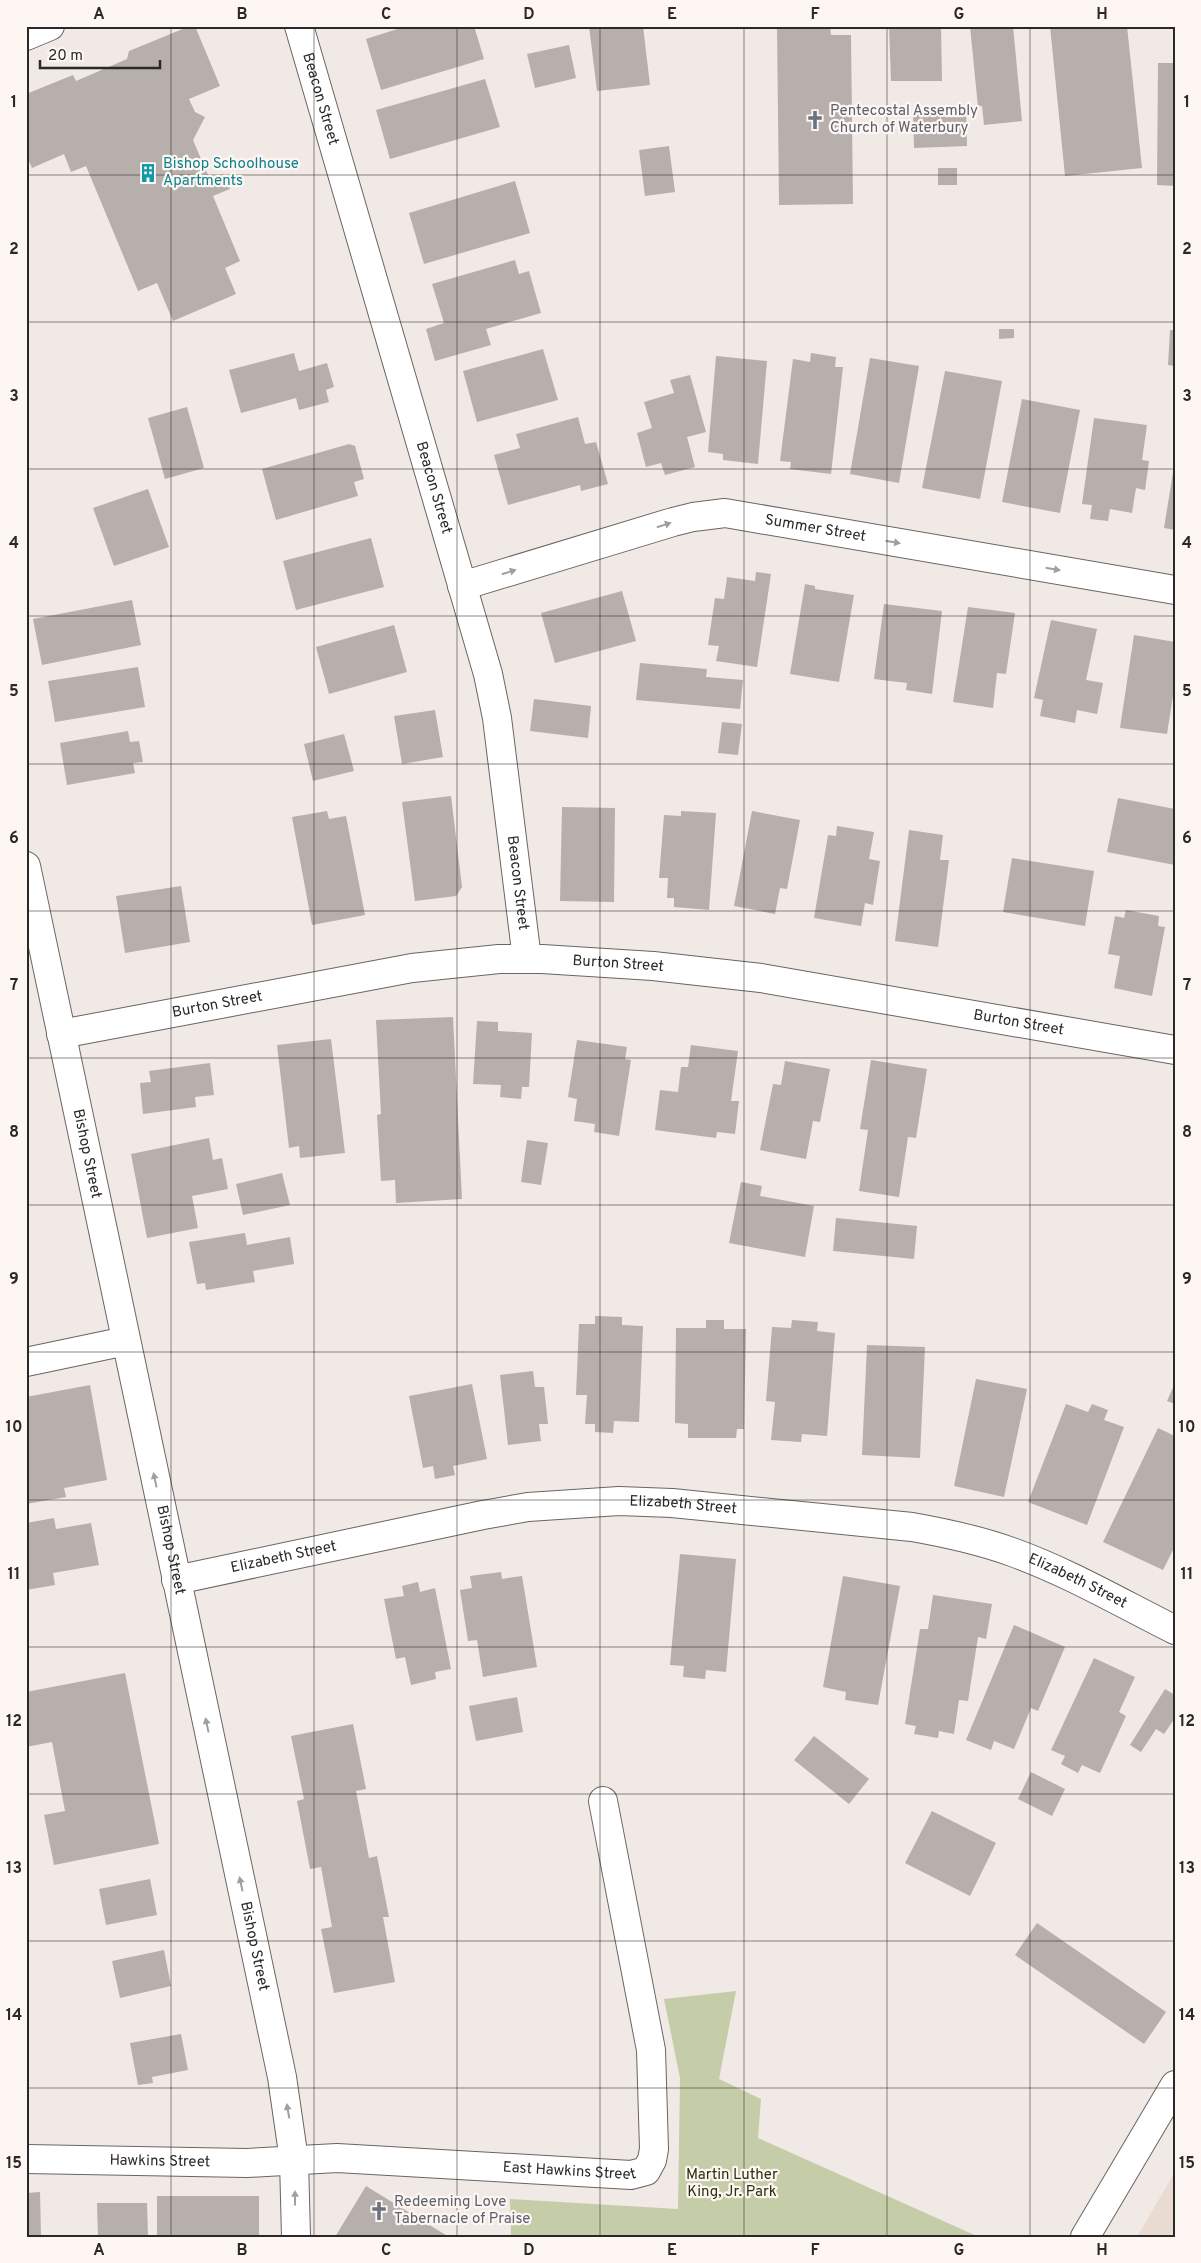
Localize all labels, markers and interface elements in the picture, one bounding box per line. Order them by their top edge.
text: A [93,5,105,25]
text: B [236,5,248,25]
text: C [381,5,391,25]
text: D [523,5,535,25]
text: E [667,5,677,25]
text: F [810,5,820,25]
text: G [954,5,964,25]
text: H [1096,5,1108,25]
scale bar [40,38,160,70]
text: 20 m [48,47,83,66]
street label: Beacon Street [298,51,343,147]
text: 1 [11,93,17,113]
text: 1 [1184,93,1190,113]
place label: Pentecostal Assembly Church of Waterbury [830,102,978,138]
church icon: Pentecostal Assembly Church of Waterbury [804,109,826,131]
place label: Bishop Schoolhouse Apartments [163,155,299,191]
building icon: Bishop Schoolhouse Apartments [137,162,159,184]
text: 2 [9,240,19,260]
text: 2 [1182,240,1192,260]
text: 3 [9,387,19,407]
text: 3 [1182,387,1192,407]
street label: Beacon Street [411,439,456,536]
street label: Summer Street [763,510,867,546]
one-way arrow [657,520,672,528]
text: 4 [9,534,19,554]
text: 4 [1182,534,1192,554]
one-way arrow [886,538,902,546]
one-way arrow [1046,566,1062,574]
one-way arrow [501,567,516,575]
text: 5 [9,682,19,702]
text: 5 [1182,682,1192,702]
text: 6 [9,829,19,849]
text: 6 [1182,829,1192,849]
street label: Beacon Street [502,834,533,931]
street label: Burton Street [572,951,665,977]
text: 7 [10,976,18,996]
text: 7 [1183,976,1191,996]
street label: Burton Street [170,987,264,1022]
street label: Burton Street [972,1006,1065,1040]
street label: Bishop Street [68,1107,106,1200]
text: 8 [9,1123,19,1143]
text: 8 [1182,1123,1192,1143]
text: 9 [9,1270,19,1290]
text: 9 [1182,1270,1192,1290]
text: 10 [6,1418,22,1438]
text: 10 [1179,1418,1195,1438]
one-way arrow [151,1473,159,1488]
street label: Elizabeth Street [629,1492,738,1519]
street label: Bishop Street [152,1503,189,1596]
street label: Elizabeth Street [229,1537,338,1578]
street label: Elizabeth Street [1025,1550,1130,1613]
text: 11 [8,1565,20,1585]
text: 11 [1181,1565,1193,1585]
text: 12 [6,1712,22,1732]
text: 12 [1179,1712,1195,1732]
one-way arrow [203,1717,211,1732]
text: 13 [6,1859,22,1879]
text: 13 [1179,1859,1195,1879]
one-way arrow [236,1875,244,1891]
street label: Bishop Street [236,1900,273,1993]
text: 14 [6,2006,22,2026]
text: 14 [1179,2006,1195,2026]
one-way arrow [283,2103,291,2119]
street label: Hawkins Street [109,2151,210,2172]
text: 15 [6,2154,22,2174]
text: 15 [1179,2154,1195,2174]
street label: East Hawkins Street [502,2158,638,2184]
park label: Martin Luther King, Jr. Park [686,2166,778,2202]
one-way arrow [291,2190,299,2206]
place label: Redeeming Love Tabernacle of Praise [394,2193,530,2229]
church icon: Redeeming Love Tabernacle of Praise [368,2200,390,2222]
text: A [93,2241,105,2261]
text: B [236,2241,248,2261]
text: C [381,2241,391,2261]
text: D [523,2241,535,2261]
text: E [667,2241,677,2261]
text: F [810,2241,820,2261]
text: G [954,2241,964,2261]
text: H [1096,2241,1108,2261]

